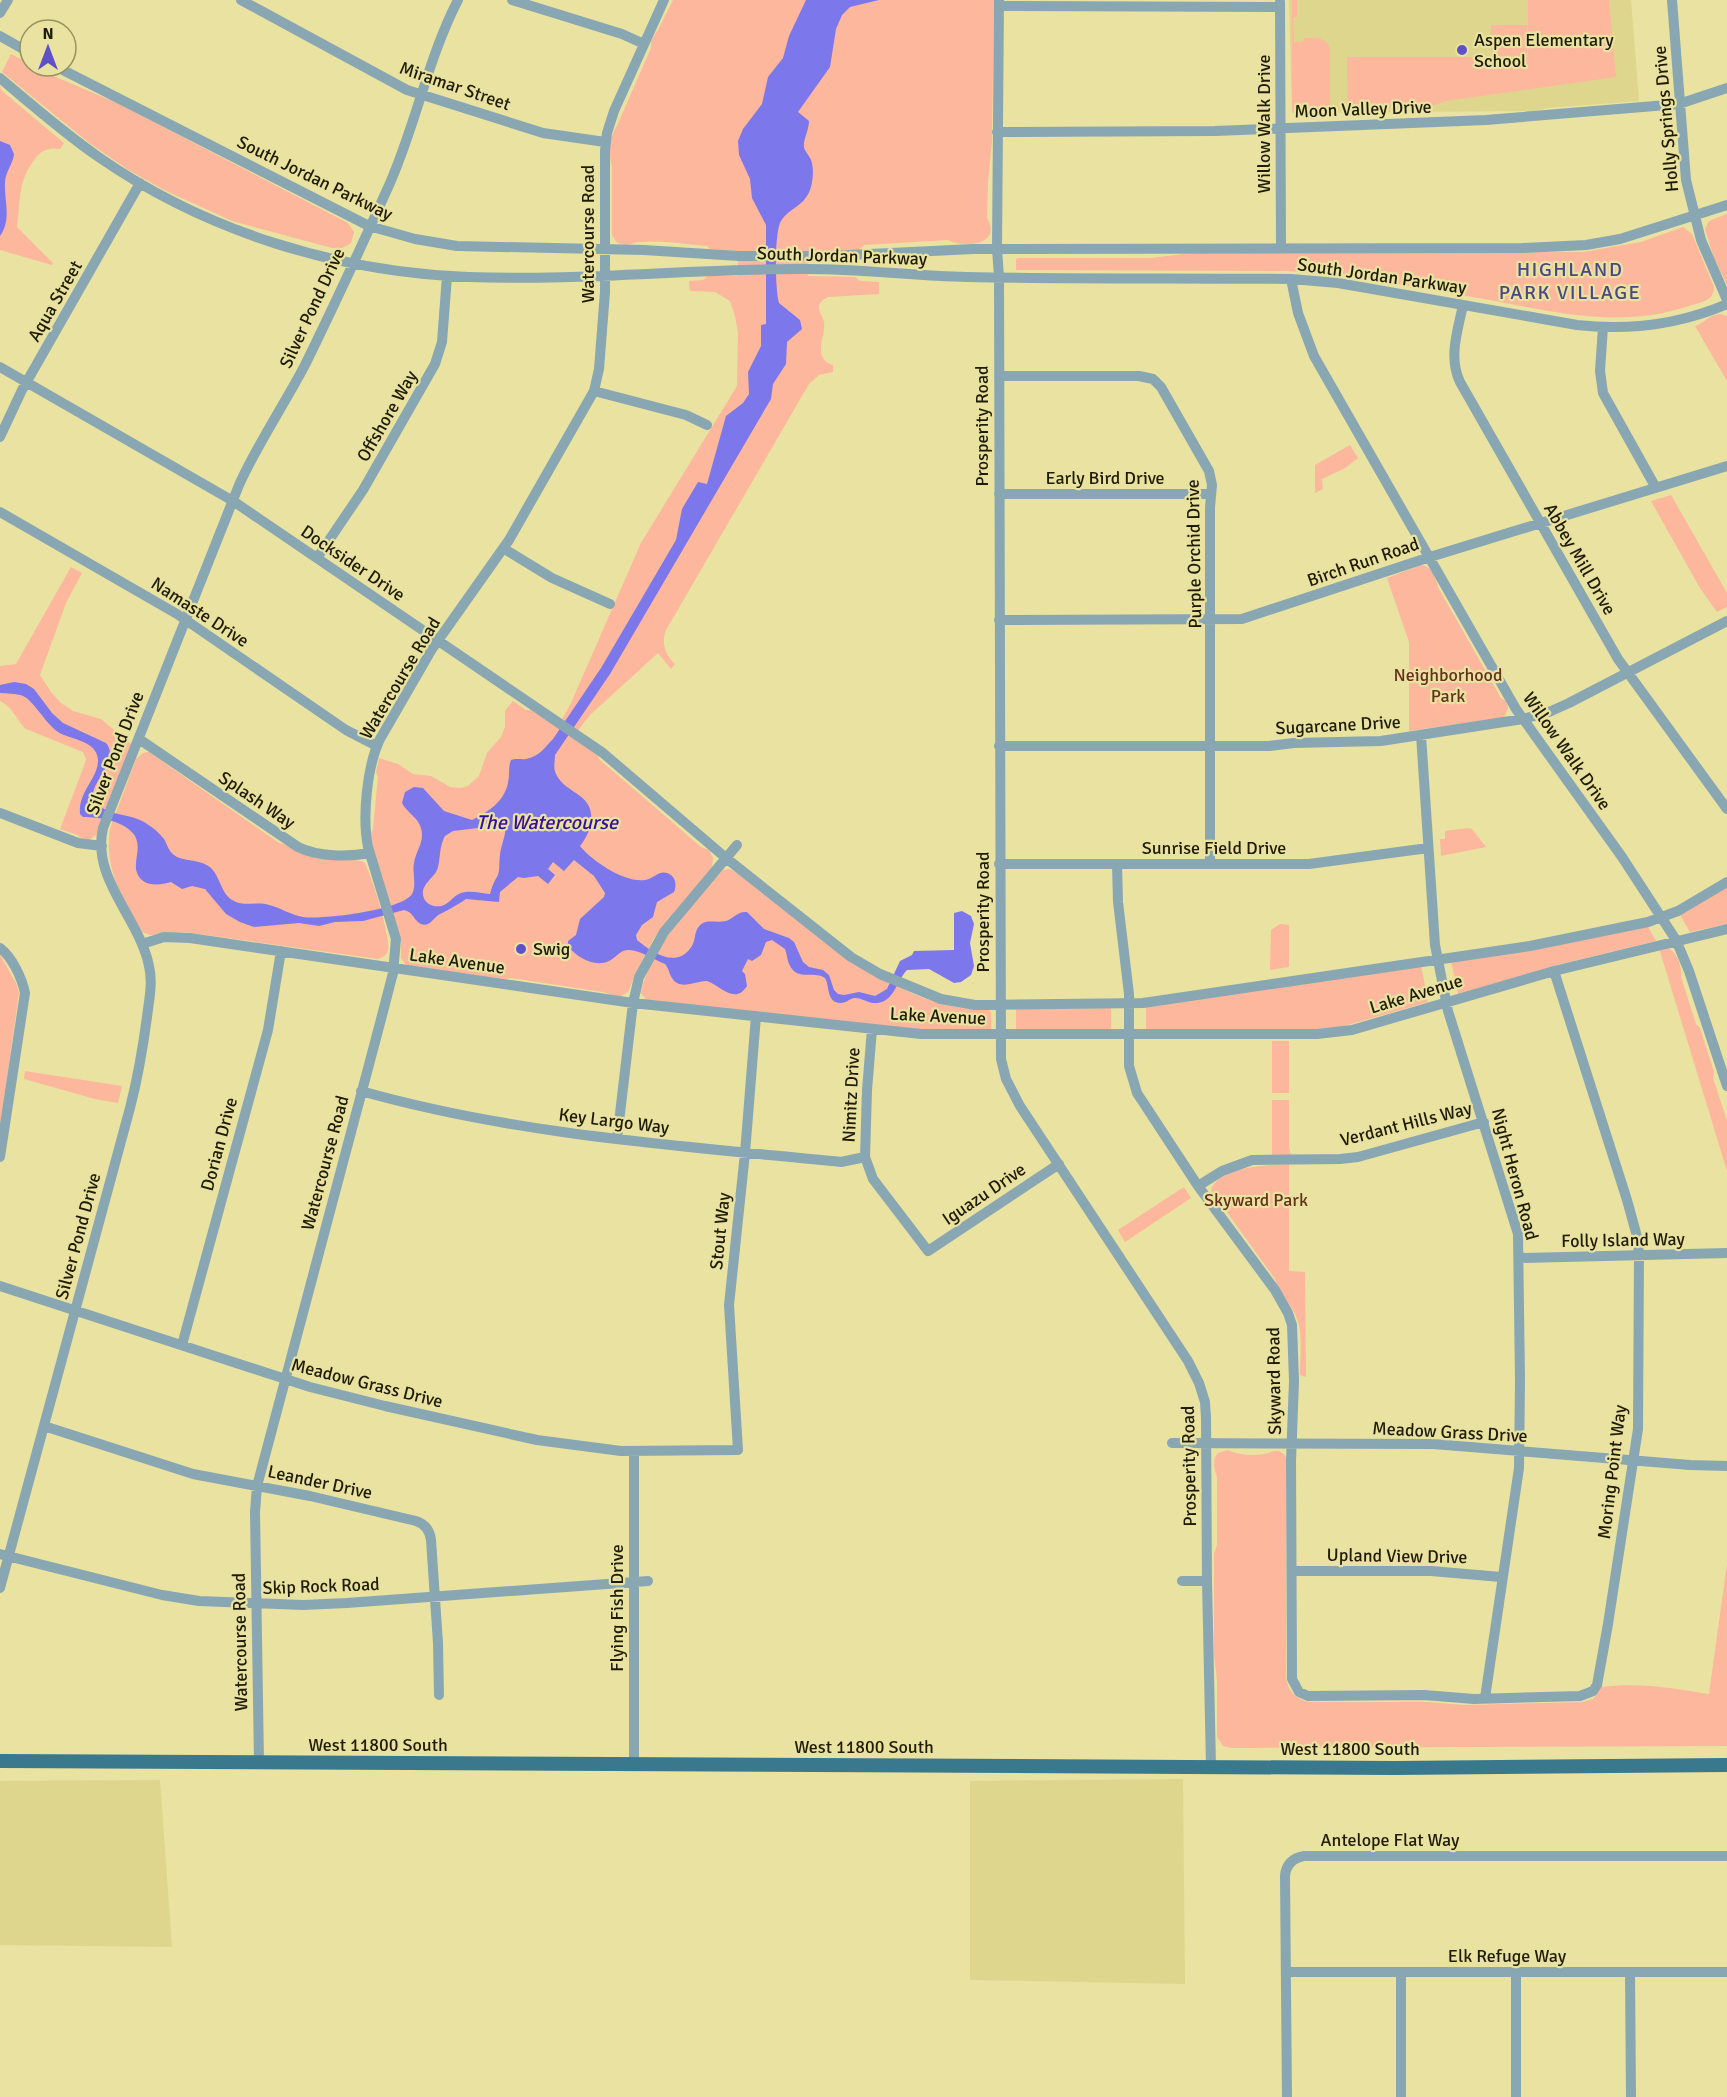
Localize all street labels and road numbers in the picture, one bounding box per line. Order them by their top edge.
street label: Holly Springs Drive [1649,45,1683,193]
street label: Willow Walk Drive [1253,55,1275,193]
street label: Miramar Street [397,57,513,115]
street label: Moon Valley Drive [1294,96,1432,122]
street label: South Jordan Parkway [234,131,397,225]
street label: Watercourse Road [577,165,599,303]
street label: South Jordan Parkway [756,242,928,270]
street label: Silver Pond Drive [275,244,349,372]
street label: South Jordan Parkway [1296,253,1468,299]
street label: Aqua Street [23,256,87,346]
street label: Offshore Way [352,366,422,466]
street label: Prosperity Road [971,366,993,487]
street label: Early Bird Drive [1045,467,1165,489]
street label: Purple Orchid Drive [1182,479,1206,629]
street label: Abbey Mill Drive [1539,499,1621,619]
street label: Docksider Drive [297,520,409,606]
street label: Birch Run Road [1304,533,1422,591]
street label: Namaste Drive [147,572,253,652]
street label: Watercourse Road [355,613,445,743]
street label: Silver Pond Drive [81,688,149,818]
street label: Willow Walk Drive [1518,688,1616,814]
street label: Sugarcane Drive [1275,711,1401,739]
street label: Splash Way [215,766,300,834]
street label: Sunrise Field Drive [1142,837,1286,859]
street label: Prosperity Road [972,852,994,973]
street label: Lake Avenue [408,943,506,979]
street label: Lake Avenue [1367,969,1465,1019]
street label: Lake Avenue [889,1002,987,1030]
street label: Nimitz Drive [838,1047,864,1143]
street label: Watercourse Road [296,1093,354,1233]
street label: Dorian Drive [196,1095,242,1193]
street label: Verdant Hills Way [1338,1097,1475,1151]
street label: Key Largo Way [557,1103,671,1139]
street label: Night Heron Road [1487,1106,1543,1242]
street label: Iguazu Drive [938,1158,1030,1230]
street label: Silver Pond Drive [51,1170,105,1302]
street label: Stout Way [705,1191,735,1271]
street label: Folly Island Way [1561,1228,1686,1252]
street label: Skyward Road [1262,1327,1286,1435]
street label: Meadow Grass Drive [289,1354,445,1412]
street label: Moring Point Way [1593,1403,1631,1540]
street label: Prosperity Road [1177,1405,1201,1527]
street label: Meadow Grass Drive [1372,1417,1528,1447]
street label: Leander Drive [266,1460,374,1504]
street label: Flying Fish Drive [606,1544,628,1672]
street label: Upland View Drive [1327,1544,1467,1568]
street label: Watercourse Road [228,1573,252,1711]
street label: Skip Rock Road [262,1573,380,1599]
street label: West 11800 South [308,1734,448,1756]
street label: West 11800 South [794,1736,934,1758]
street label: West 11800 South [1280,1738,1420,1760]
street label: Antelope Flat Way [1321,1829,1460,1851]
street label: Elk Refuge Way [1448,1945,1567,1967]

